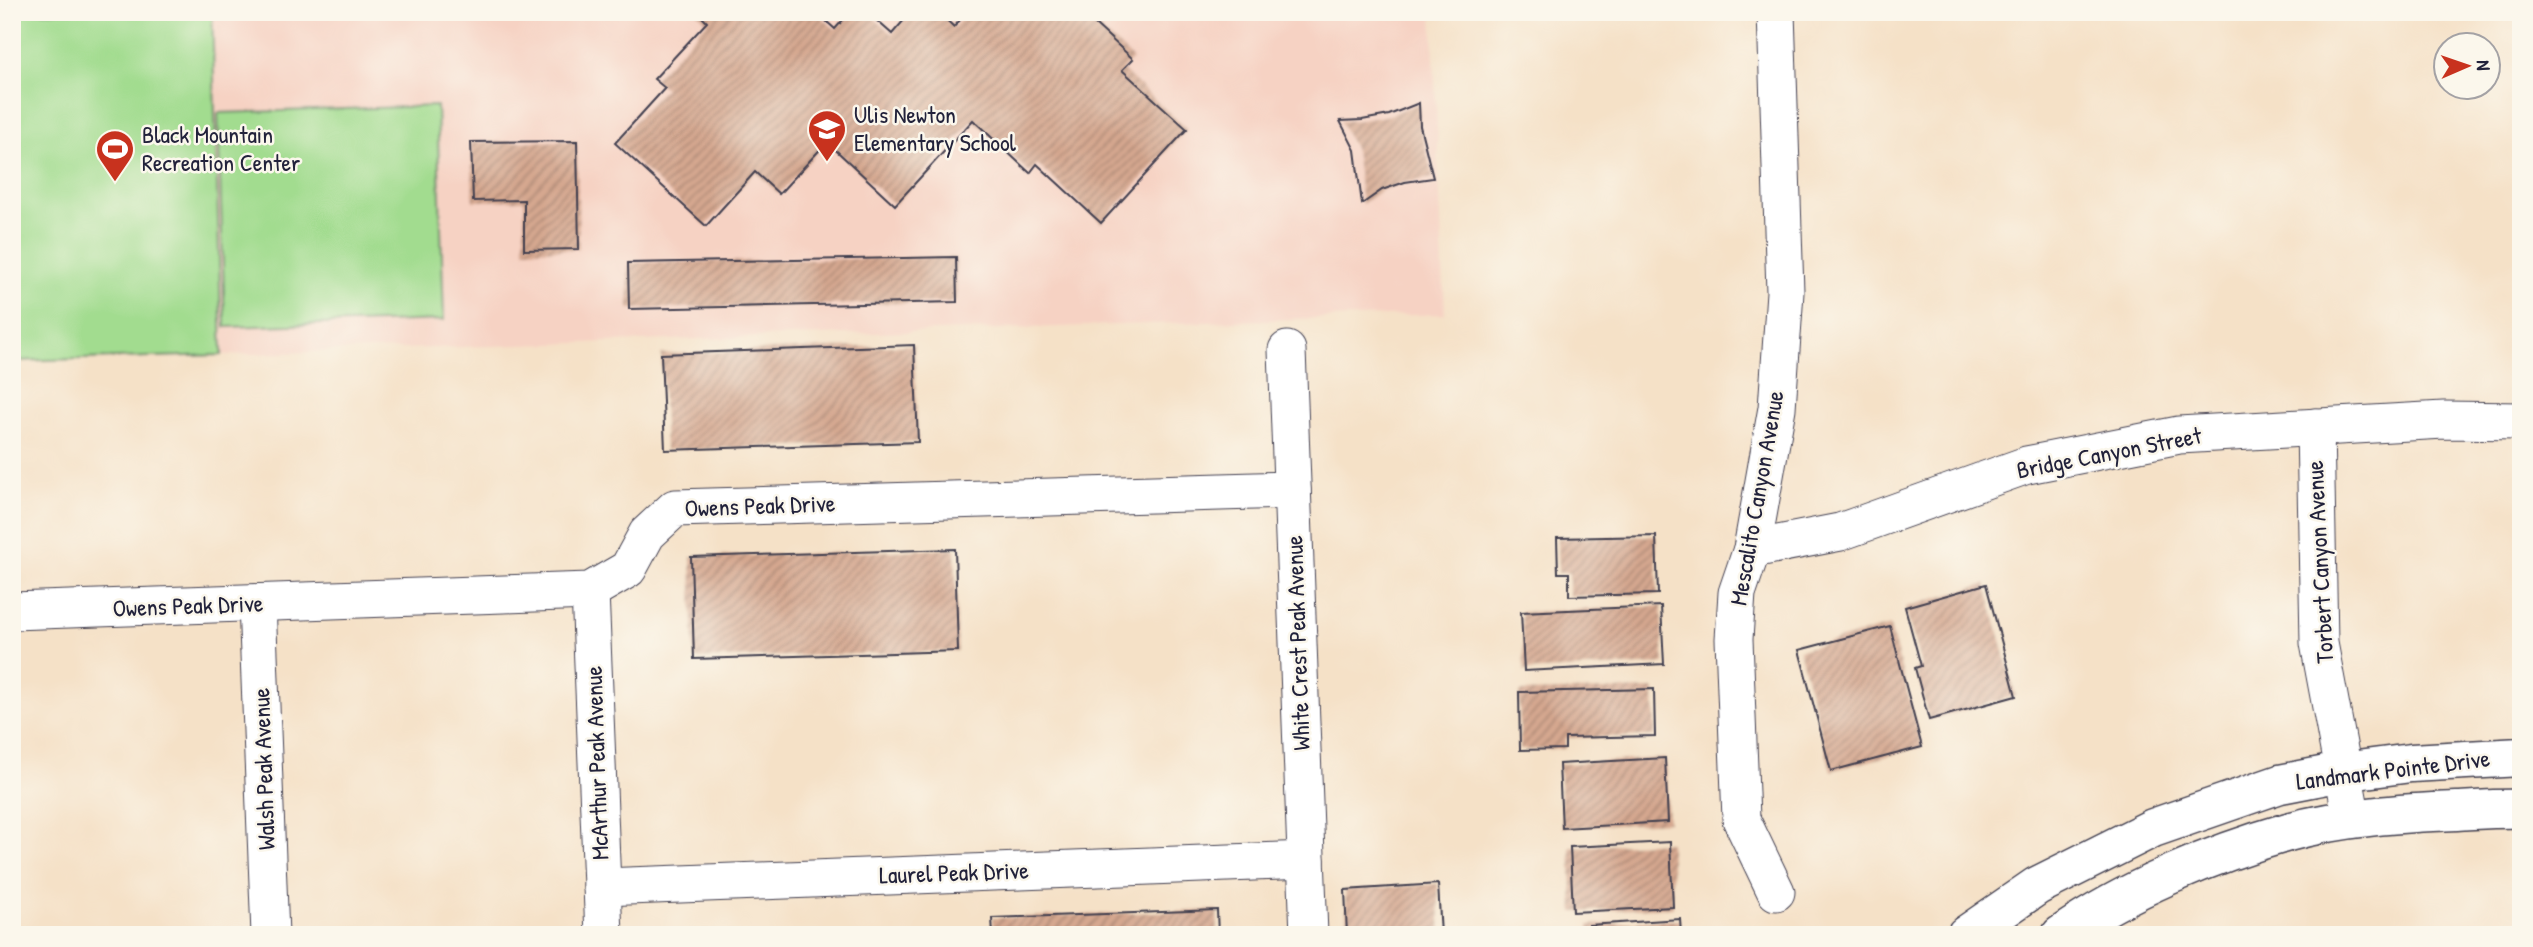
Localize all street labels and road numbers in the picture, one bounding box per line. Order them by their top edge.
street label: Mescalito Canyon Avenue [1721,388,1791,608]
street label: Bridge Canyon Street [2014,418,2205,486]
street label: Torbert Canyon Avenue [2298,459,2340,664]
street label: Owens Peak Drive [684,486,836,524]
street label: White Crest Peak Avenue [1277,534,1317,751]
street label: Owens Peak Drive [112,586,264,624]
street label: McArthur Peak Avenue [577,665,615,861]
street label: Walsh Peak Avenue [244,687,282,851]
street label: Landmark Pointe Drive [2294,741,2492,797]
street label: Laurel Peak Drive [879,853,1030,891]

